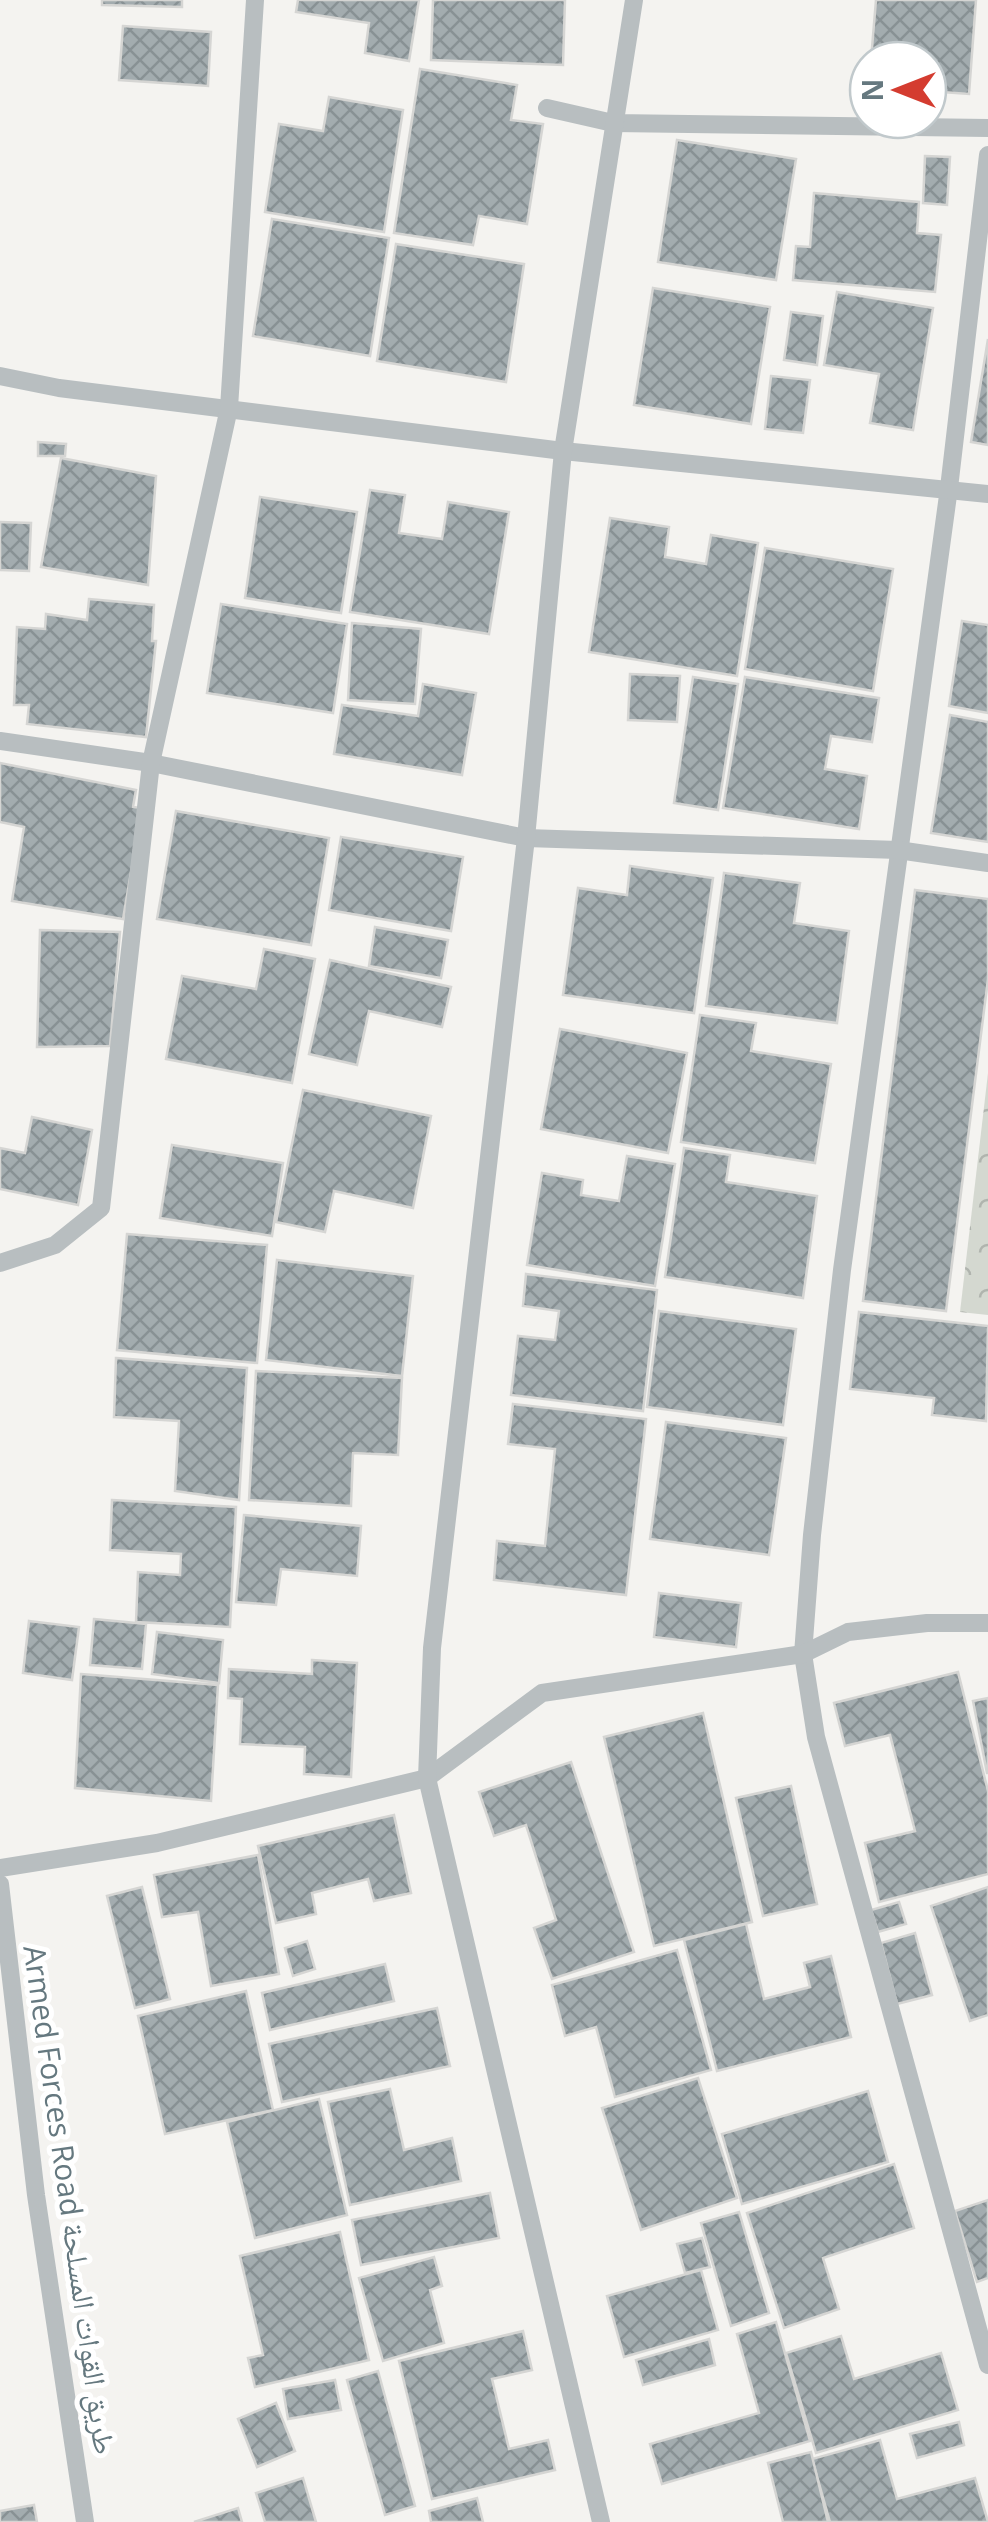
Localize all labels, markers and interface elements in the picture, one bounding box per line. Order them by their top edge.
north arrow [848,40,948,140]
text: N [853,79,891,101]
street label: Armed Forces Road طريق القوات المسلحة [14,1943,127,2457]

